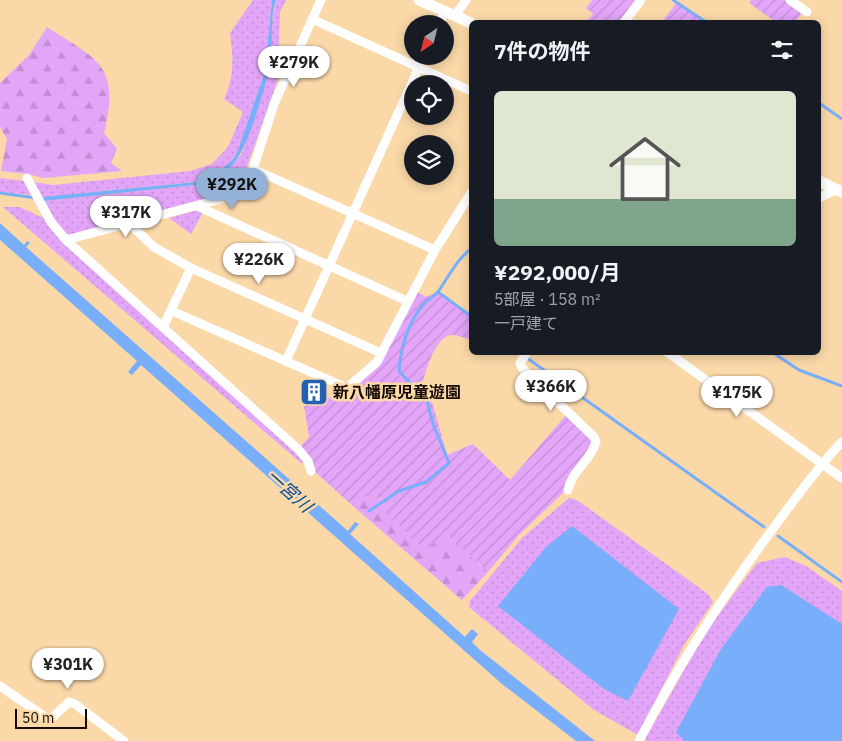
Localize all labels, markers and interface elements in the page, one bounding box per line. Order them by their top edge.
north arrow [404,15,454,65]
map controls [404,15,454,185]
icon: filters [768,36,796,64]
text: 7件の物件 [494,37,591,65]
pin: ¥279K [259,46,329,88]
text: ¥279K [269,52,319,72]
button: locate [404,75,454,125]
icon: home [600,124,690,214]
button: layers [404,135,454,185]
pin: ¥292K [197,168,267,210]
text: ¥292K [207,174,257,194]
pin: ¥317K [91,196,161,238]
text: ¥317K [101,202,151,222]
pin: ¥226K [224,242,294,285]
text: ¥226K [234,249,284,269]
text: ¥292,000/月 [494,258,620,286]
text: 5部屋 · 158 m² [494,289,600,309]
text: 一戸建て [494,313,558,333]
pin: ¥366K [516,370,586,412]
text: ¥366K [526,376,576,396]
pin: ¥175K [702,376,772,418]
building icon: 新八幡原児童遊園 [299,377,329,407]
place label: 新八幡原児童遊園 [333,382,461,402]
text: ¥175K [712,382,762,402]
water label: 一宮川 [262,464,319,519]
pin: ¥301K [33,648,103,690]
text: ¥301K [43,654,93,674]
scale bar [15,706,88,729]
text: 50 m [22,709,54,727]

